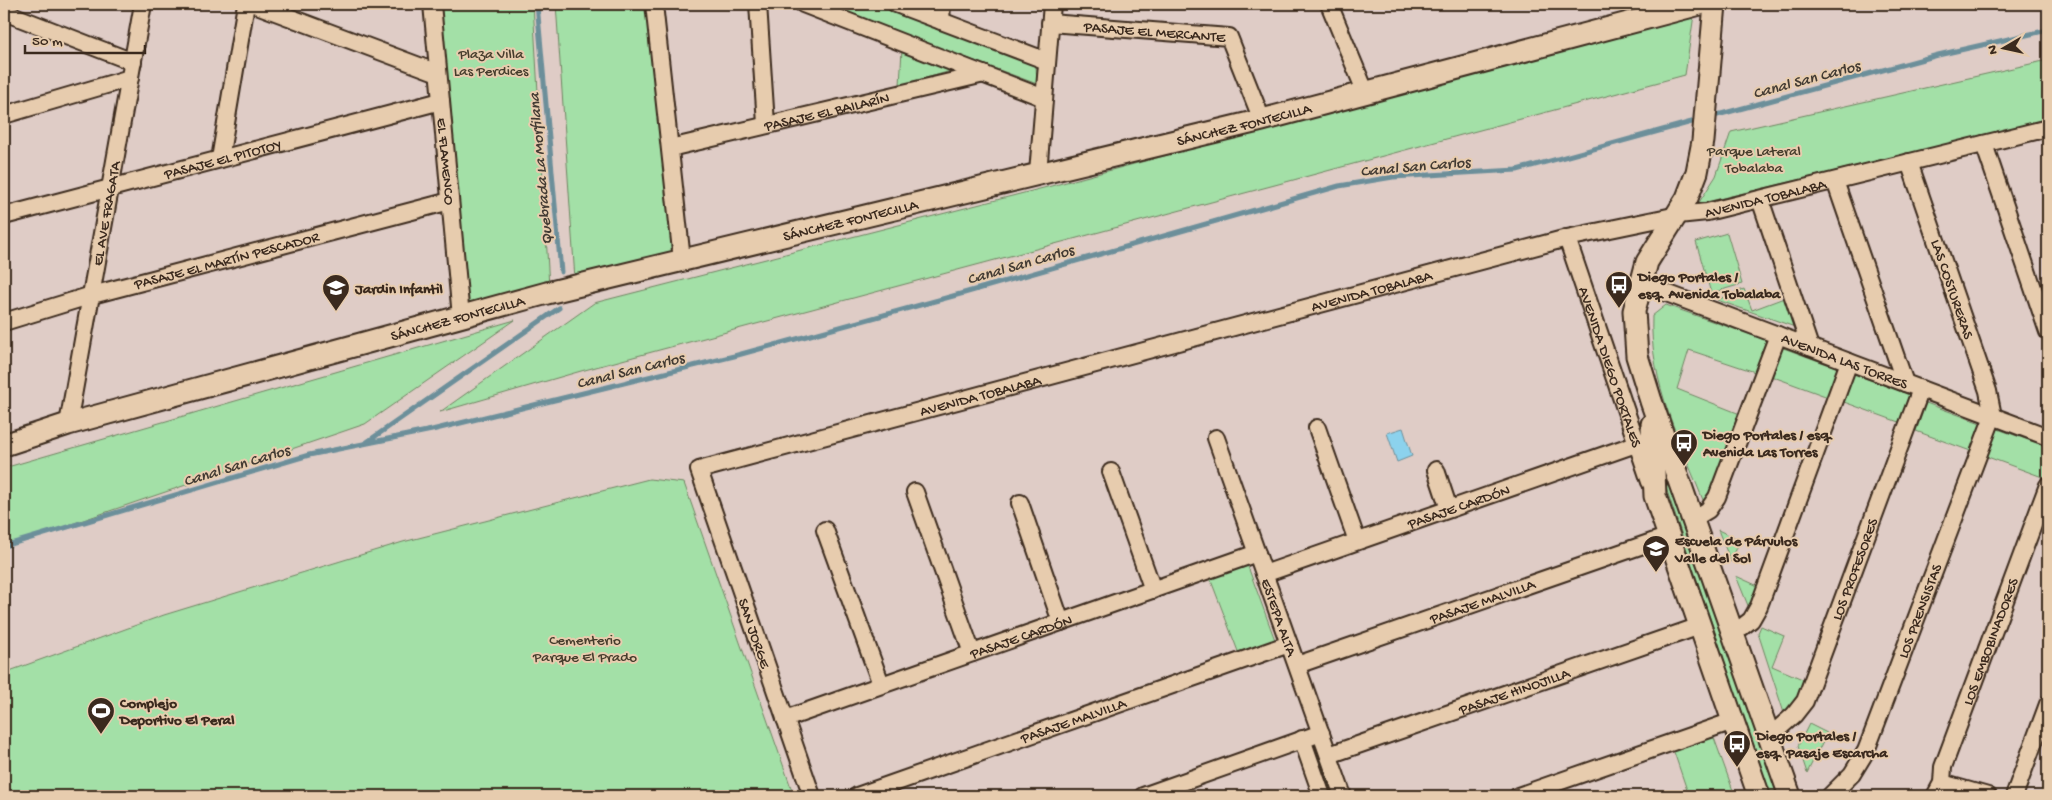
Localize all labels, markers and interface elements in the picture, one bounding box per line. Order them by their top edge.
street label: PASAJE EL MERCANTE [1082,19,1227,48]
scale bar [25,22,145,54]
north arrow [1980,22,2030,72]
text: 50 m [32,33,63,51]
text: N [1985,44,2003,55]
park label: Plaza Villa Las Perdices [454,46,529,81]
water label: Canal San Carlos [1751,57,1865,105]
street label: PASAJE EL BAILARÍN [762,90,892,137]
water label: Quebrada La Morfilana [526,91,559,245]
street label: SÁNCHEZ FONTECILLA [1175,100,1315,151]
street label: EL FLAMENCO [432,117,458,206]
street label: PASAJE EL PITOTOY [161,136,284,185]
park label: Parque Lateral Tobalaba [1706,143,1801,178]
water label: Canal San Carlos [1360,154,1473,183]
street label: EL AVE FRAGATA [89,159,126,267]
street label: AVENIDA TOBALABA [1703,176,1829,223]
street label: SÁNCHEZ FONTECILLA [781,196,921,247]
street label: PASAJE EL MARTÍN PESCADOR [132,228,322,295]
street label: LAS COSTURERAS [1926,237,1977,342]
water label: Canal San Carlos [965,241,1078,291]
street label: AVENIDA TOBALABA [1309,267,1435,317]
place label: Diego Portales / esq. Avenida Tobalaba [1636,269,1781,304]
bus stop icon: Diego Portales / esq. Avenida Tobalaba [1604,270,1634,309]
school or university icon: Jardin Infantil [321,273,351,312]
place label: Jardin Infantil [354,281,443,299]
street label: AVENIDA DIEGO PORTALES [1573,285,1645,450]
street label: SÁNCHEZ FONTECILLA [389,292,528,346]
street label: AVENIDA LAS TORRES [1778,330,1910,394]
water label: Canal San Carlos [575,349,689,395]
street label: AVENIDA TOBALABA [918,372,1044,422]
place label: Diego Portales / esq. Avenida Las Torres [1701,427,1834,462]
bus stop icon: Diego Portales / esq. Avenida Las Torres [1669,428,1699,467]
water label: Canal San Carlos [182,442,294,493]
street label: PASAJE CARDÓN [1405,482,1513,534]
street label: LOS PROFESORES [1829,516,1883,623]
place label: Escuela de Párvulos Valle del Sol [1674,533,1799,568]
school or university icon: Escuela de Párvulos Valle del Sol [1641,534,1671,573]
street label: LOS PRENSISTAS [1895,562,1947,661]
street label: ESTEPA ALTA [1256,576,1300,660]
street label: PASAJE MALVILLA [1427,576,1539,630]
street label: LOS EMBOBINADORES [1960,576,2024,708]
street label: SAN JORGE [733,596,774,672]
street label: PASAJE CARDÓN [967,612,1075,665]
park label: Cementerio Parque El Prado [532,632,637,667]
street label: PASAJE HINOJILLA [1456,665,1574,720]
place label: Complejo Deportivo El Peral [118,695,235,730]
street label: PASAJE MALVILLA [1018,695,1130,749]
sports icon: Complejo Deportivo El Peral [86,696,116,735]
place label: Diego Portales / esq. Pasaje Escarcha [1754,728,1888,763]
bus stop icon: Diego Portales / esq. Pasaje Escarcha [1722,729,1752,768]

